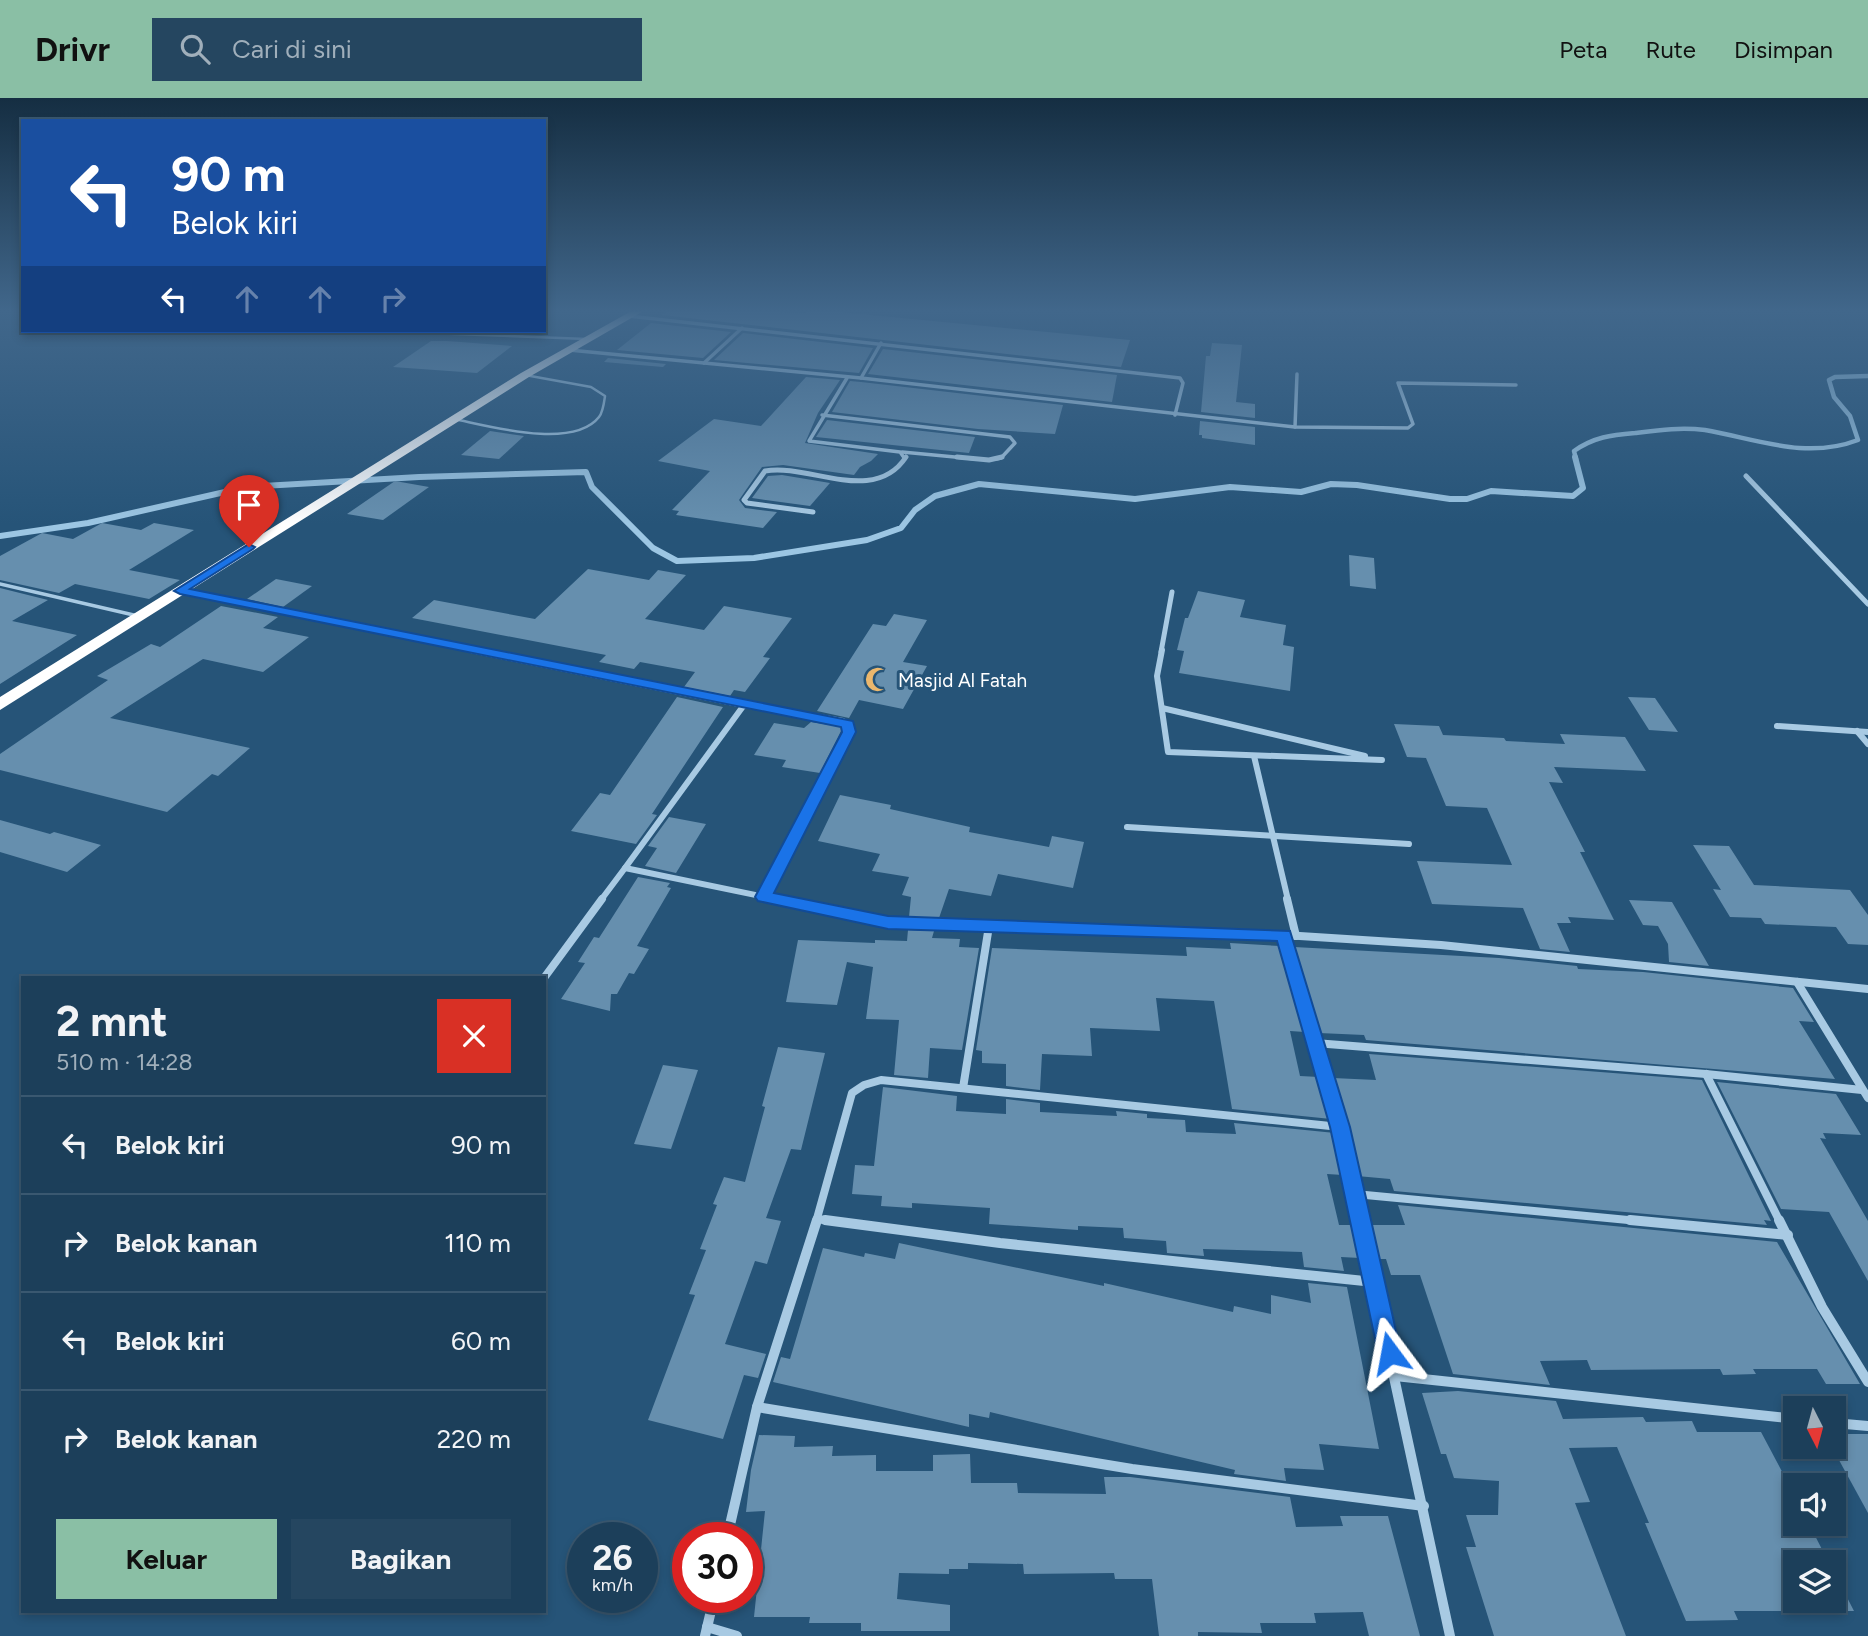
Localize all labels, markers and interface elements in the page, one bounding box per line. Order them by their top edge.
search box [152,18,642,81]
text: Drivr [35,30,110,69]
icon: search [176,30,214,68]
text: Cari di sini [232,33,352,65]
text: Peta [1559,35,1607,64]
text: Rute [1645,35,1696,64]
text: Disimpan [1734,35,1833,64]
text: 90 m [171,144,286,203]
icon: left [56,147,147,238]
text: Belok kiri [171,204,298,242]
icon: left [155,280,193,318]
icon: ahead [228,280,266,318]
icon: ahead [301,280,339,318]
icon: right [374,280,412,318]
pin [219,475,279,547]
icon: arrive [230,486,268,524]
mosque icon: Masjid Al Fatah [864,666,892,694]
place label: Masjid Al Fatah [898,669,1027,692]
text: 2 mnt [56,996,168,1047]
button: close [437,999,511,1073]
text: 510 m · 14:28 [56,1048,193,1076]
icon: left [56,1126,94,1164]
text: Belok kiri [115,1129,224,1161]
text: 90 m [451,1129,511,1161]
icon: right [56,1224,94,1262]
text: Belok kanan [115,1227,258,1259]
text: 110 m [444,1227,511,1259]
position arrow [1353,1316,1427,1390]
icon: left [56,1322,94,1360]
text: Belok kiri [115,1325,224,1357]
text: 60 m [451,1325,511,1357]
north arrow [1783,1396,1846,1460]
map controls [1783,1396,1846,1613]
icon: right [56,1420,94,1458]
text: Belok kanan [115,1423,258,1455]
text: 220 m [437,1423,511,1455]
button: sound [1783,1473,1846,1536]
button: Keluar [56,1519,277,1599]
button: Bagikan [291,1519,511,1599]
speed limit sign: 30 [672,1522,763,1613]
text: 26 [592,1537,633,1579]
button: layers [1783,1550,1846,1613]
text: km/h [592,1574,633,1596]

